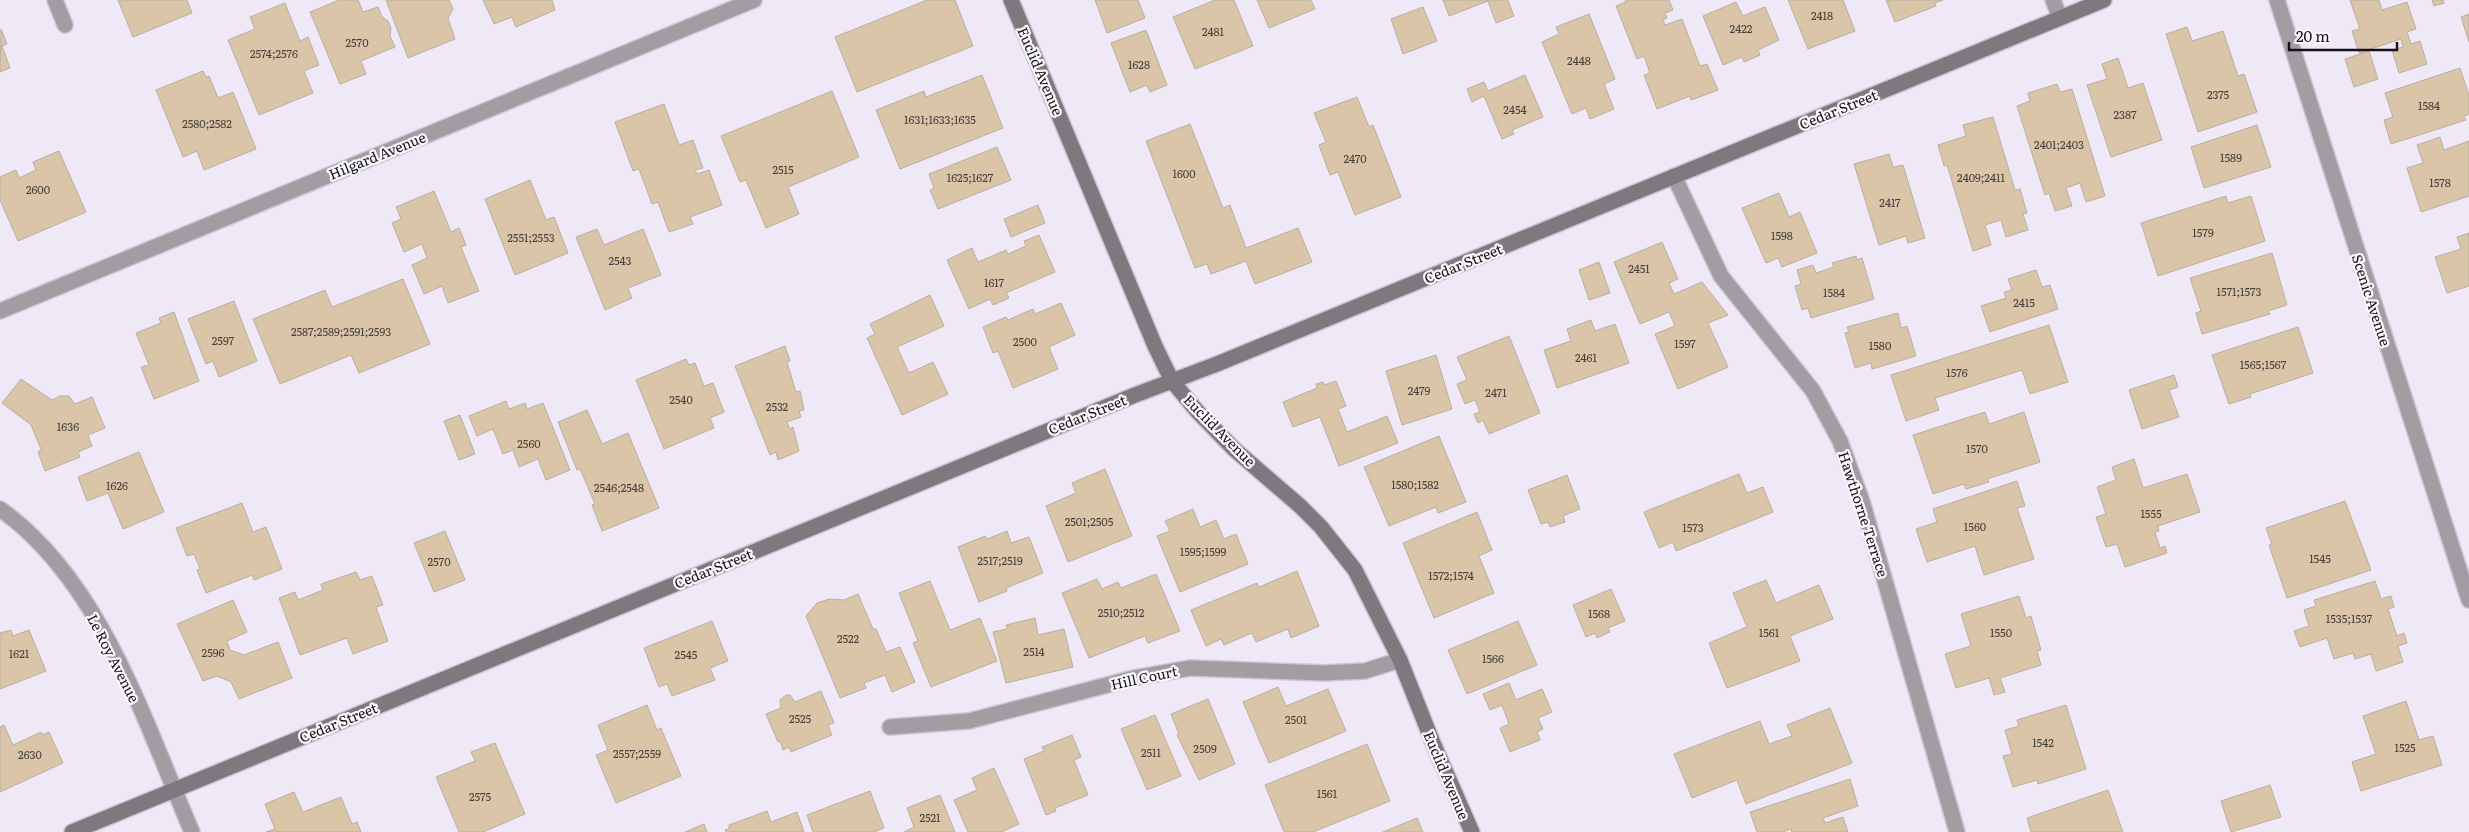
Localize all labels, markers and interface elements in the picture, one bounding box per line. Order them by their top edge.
house number: 2418 [1811,7,1833,23]
house number: 2422 [1730,20,1753,36]
scale bar [2289,20,2396,52]
house number: 2481 [1202,23,1225,39]
street label: Euclid Avenue [1013,24,1069,118]
text: 20 m [2296,24,2330,47]
house number: 2570 [345,34,369,50]
house number: 2574;2576 [250,45,298,61]
house number: 2448 [1567,52,1591,68]
house number: 1628 [1128,56,1150,72]
street label: Cedar Street [1796,84,1880,134]
house number: 2375 [2207,86,2229,102]
house number: 1584 [2418,97,2440,113]
house number: 2454 [1503,101,1527,117]
house number: 2387 [2113,106,2137,122]
house number: 1631;1633;1635 [904,111,976,127]
house number: 2580;2582 [182,115,232,131]
street label: Hilgard Avenue [325,126,429,184]
house number: 2401;2403 [2034,136,2084,152]
house number: 1589 [2220,149,2242,165]
house number: 2470 [1343,150,1367,166]
house number: 2515 [772,161,794,177]
house number: 1600 [1172,165,1196,181]
house number: 1625;1627 [947,169,994,185]
house number: 2409;2411 [1957,169,2005,185]
house number: 1578 [2429,174,2451,190]
house number: 2600 [26,181,50,197]
house number: 2417 [1879,194,1901,210]
house number: 1579 [2192,224,2214,240]
house number: 1598 [1771,227,1793,243]
house number: 2551;2553 [507,229,555,245]
street label: Cedar Street [1421,238,1505,288]
house number: 2543 [608,252,632,268]
street label: Scenic Avenue [2348,252,2396,348]
house number: 2451 [1628,260,1650,276]
house number: 1617 [984,274,1004,290]
house number: 1571;1573 [2216,283,2262,299]
house number: 1584 [1823,284,1845,300]
house number: 2415 [2013,294,2035,310]
house number: 2587;2589;2591;2593 [291,323,391,339]
house number: 2597 [212,332,235,348]
house number: 2500 [1013,333,1037,349]
house number: 1597 [1674,335,1696,351]
house number: 1580 [1869,337,1891,353]
house number: 2461 [1575,349,1598,365]
house number: 1565;1567 [2240,356,2287,372]
house number: 1576 [1946,364,1968,380]
house number: 2479 [1408,382,1431,398]
house number: 2471 [1485,384,1507,400]
street label: Cedar Street [1045,389,1129,439]
street label: Euclid Avenue [1180,390,1260,470]
house number: 2540 [669,391,693,407]
house number: 2532 [766,398,789,414]
house number: 1636 [57,418,79,434]
house number: 2560 [517,435,541,451]
house number: 1570 [1966,440,1988,456]
street label: Hawthorne Terrace [1834,449,1894,579]
house number: 1580;1582 [1391,476,1439,492]
house number: 1626 [106,477,128,493]
house number: 2546;2548 [594,479,644,495]
house number: 1555 [2140,505,2162,521]
house number: 2501;2505 [1065,513,1114,529]
house number: 1560 [1964,518,1986,534]
house number: 1573 [1682,519,1704,535]
street label: Cedar Street [671,543,755,593]
house number: 1595;1599 [1180,543,1227,559]
house number: 1545 [2309,550,2331,566]
house number: 2517;2519 [977,552,1023,568]
house number: 2570 [427,553,451,569]
house number: 1572;1574 [1428,567,1474,583]
house number: 2510;2512 [1098,604,1145,620]
house number: 1568 [1588,605,1610,621]
street label: Le Roy Avenue [83,610,145,706]
house number: 1535;1537 [2326,610,2373,626]
house number: 1561 [1759,624,1780,640]
house number: 1550 [1990,624,2012,640]
house number: 2522 [837,630,860,646]
house number: 2514 [1023,643,1045,659]
house number: 2596 [202,644,225,660]
house number: 1621 [9,645,30,661]
house number: 2545 [675,646,698,662]
house number: 1566 [1482,650,1504,666]
street label: Hill Court [1109,660,1180,694]
street label: Cedar Street [296,697,380,747]
house number: 2525 [789,710,812,726]
house number: 2501 [1285,711,1308,727]
street label: Euclid Avenue [1419,728,1475,822]
house number: 1542 [2032,734,2054,750]
house number: 1525 [2394,739,2416,755]
house number: 2509 [1193,740,1217,756]
house number: 2511 [1141,744,1162,760]
house number: 2557;2559 [613,745,661,761]
house number: 2630 [18,746,42,762]
house number: 1561 [1317,785,1338,801]
house number: 2575 [469,788,491,804]
house number: 2521 [919,809,941,825]

